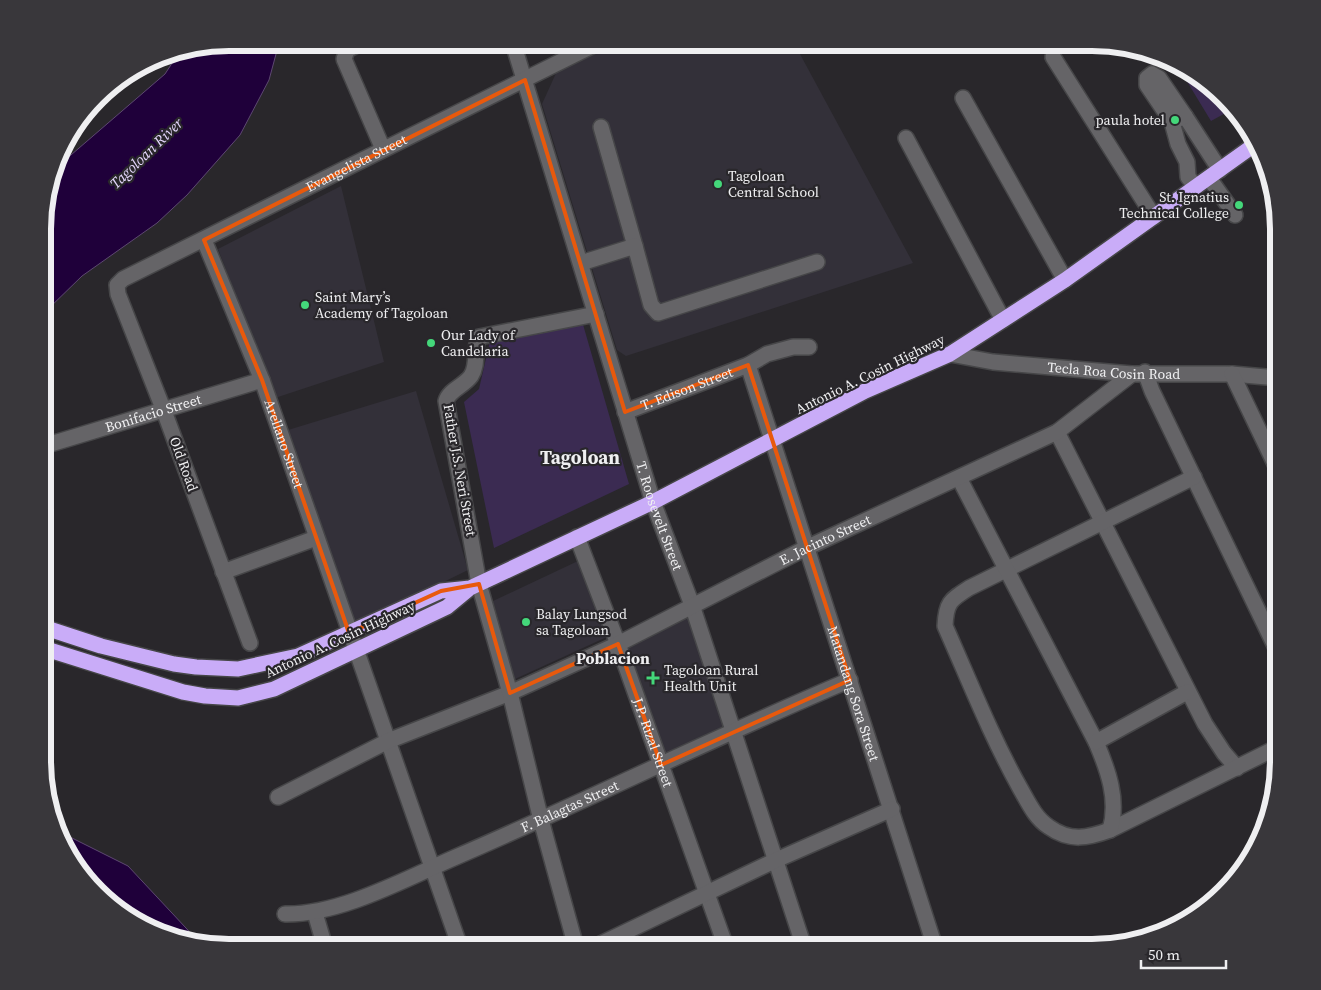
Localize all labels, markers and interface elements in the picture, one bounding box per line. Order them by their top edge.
place label: paula hotel [1095,110,1165,130]
water label: Tagoloan River [105,112,188,193]
marker: paula hotel [1169,114,1181,126]
street label: Evangelista Street [302,129,410,197]
place label: Tagoloan Central School [728,166,819,202]
marker: Tagoloan Central School [712,178,724,190]
place label: St. Ignatius Technical College [1119,187,1229,223]
marker: St. Ignatius Technical College [1233,199,1245,211]
place label: Saint Mary’s Academy of Tagoloan [315,287,449,323]
marker: Saint Mary’s Academy of Tagoloan [299,299,311,311]
place label: Our Lady of Candelaria [441,325,516,361]
street label: Antonio A. Cosin Highway [792,329,949,419]
marker: Our Lady of Candelaria [425,337,437,349]
street label: Tecla Roa Cosin Road [1047,357,1180,384]
street label: T. Edison Street [638,362,736,415]
street label: Bonifacio Street [103,389,204,437]
street label: Arellano Street [259,396,309,491]
street label: Father J.S. Neri Street [439,402,482,538]
street label: Old Road [165,434,203,494]
district label: Tagoloan [540,444,620,470]
street label: T. Roosevelt Street [631,459,688,574]
street label: E. Jacinto Street [776,509,874,570]
street label: Antonio A. Cosin Highway [262,595,419,683]
place label: Balay Lungsod sa Tagoloan [536,604,627,640]
marker: Balay Lungsod sa Tagoloan [520,616,532,628]
street label: Matandang Sora Street [822,623,885,764]
district label: Poblacion [576,647,650,669]
place label: Tagoloan Rural Health Unit [664,660,758,696]
marker: Tagoloan Rural Health Unit [646,671,660,685]
street label: J.P. Rizal Street [628,694,678,790]
street label: F. Balagtas Street [517,775,622,837]
scale bar [1141,938,1226,970]
text: 50 m [1148,944,1180,965]

